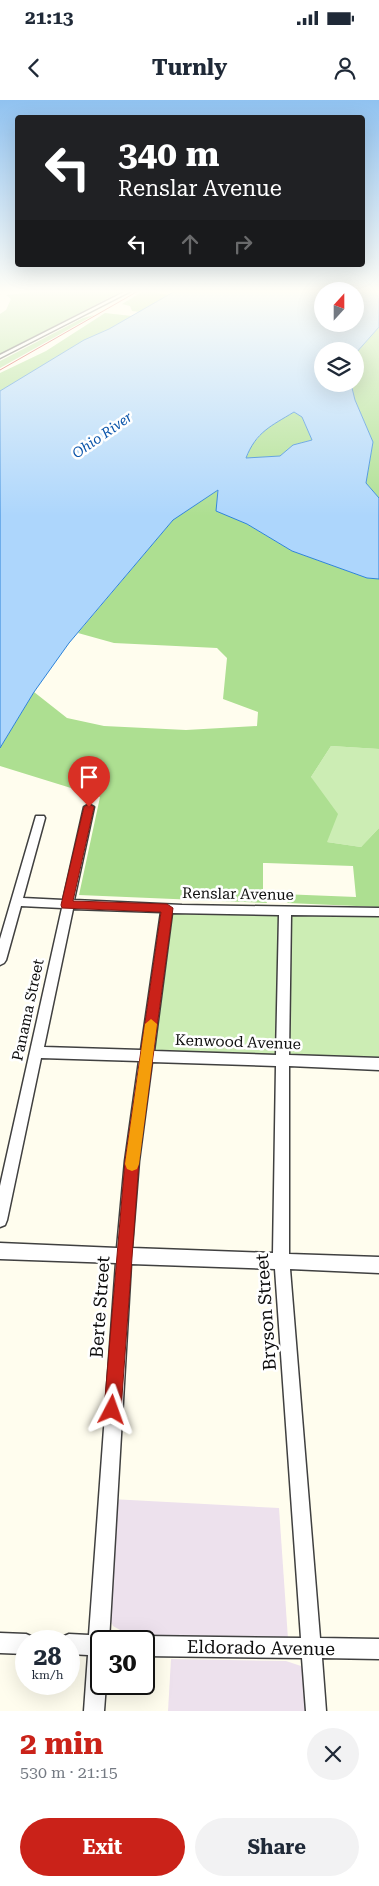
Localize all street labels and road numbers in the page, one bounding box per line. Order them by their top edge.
street label: Renslar Avenue [182,884,294,904]
street label: Panama Street [8,957,48,1063]
street label: Kenwood Avenue [175,1031,301,1053]
street label: Bryson Street [251,1252,280,1371]
street label: Berte Street [85,1255,114,1359]
street label: Eldorado Avenue [187,1636,335,1659]

